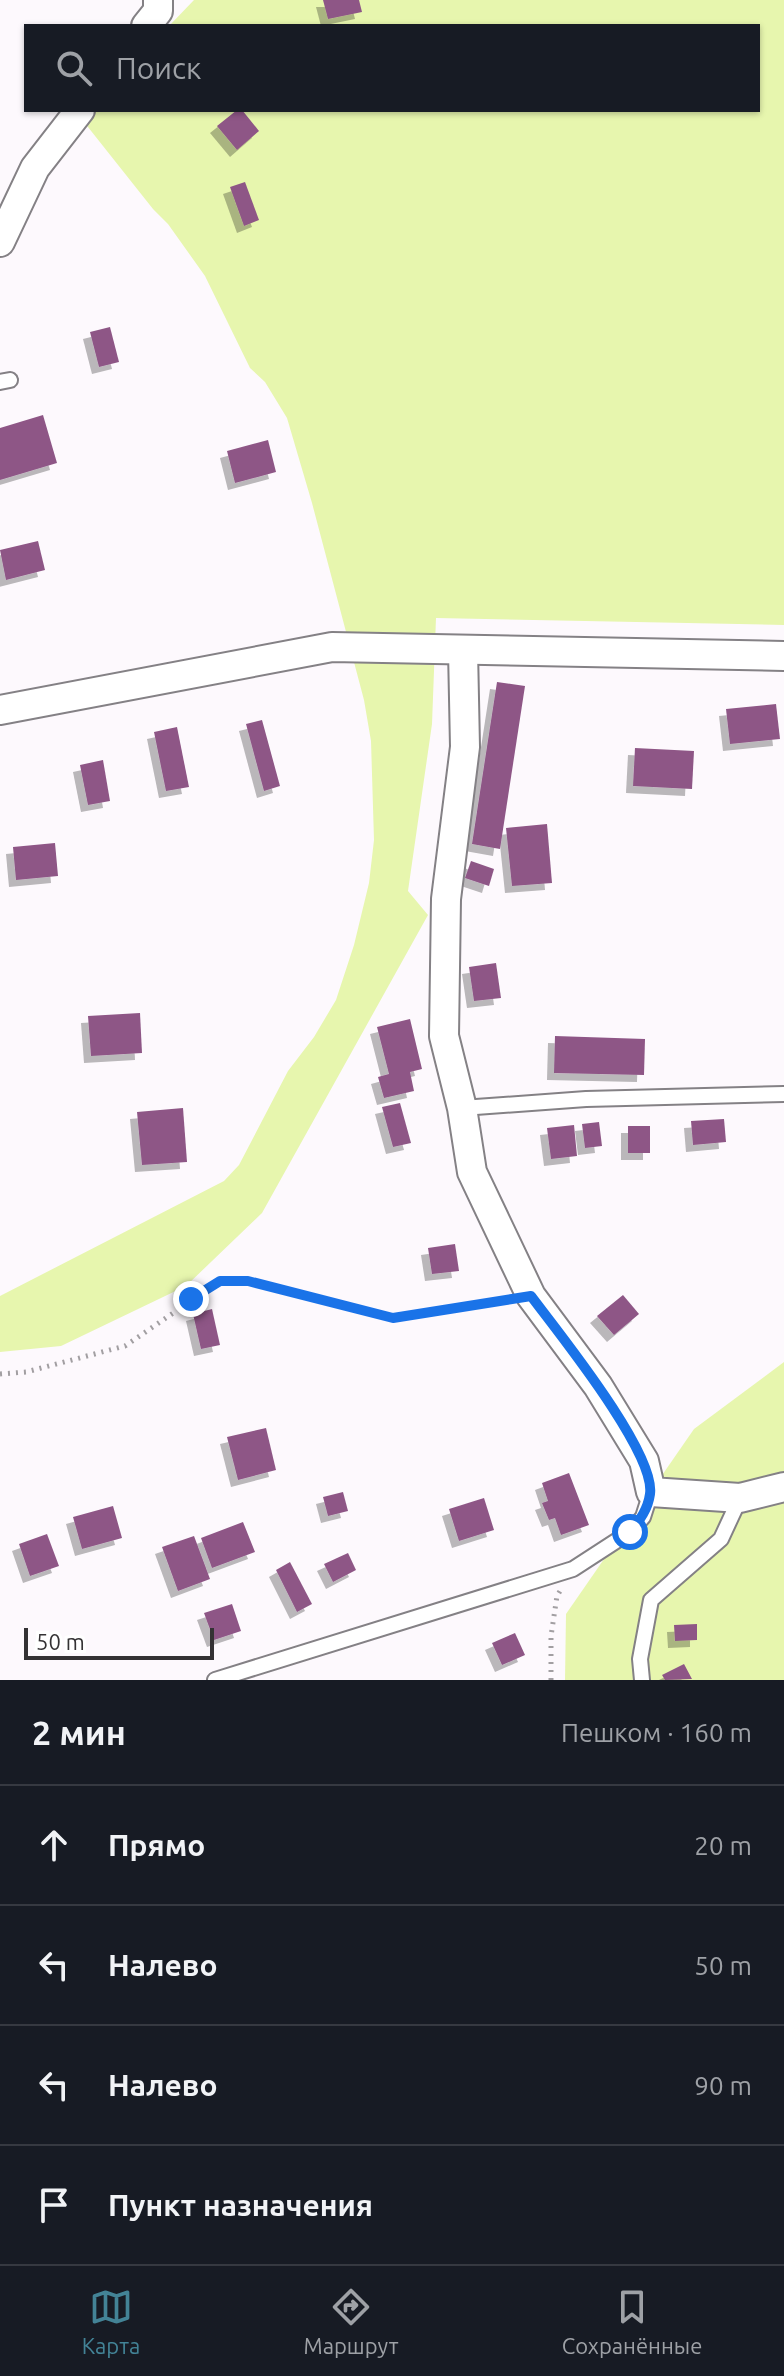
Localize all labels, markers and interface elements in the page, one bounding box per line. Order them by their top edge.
search box [24,24,760,112]
icon: search [52,46,96,90]
text: Поиск [116,51,201,85]
route end [173,1281,209,1317]
route start [612,1514,648,1550]
scale bar [24,1624,214,1660]
text: 50 m [36,1629,85,1654]
text: 2 мин [32,1713,126,1751]
text: Пешком · 160 m [561,1718,752,1747]
icon: ahead [32,1823,76,1867]
text: Прямо [108,1828,205,1862]
text: 20 m [694,1831,752,1860]
icon: left [32,1943,76,1987]
text: Налево [108,1948,218,1982]
text: 50 m [694,1951,752,1980]
icon: left [32,2063,76,2107]
text: Налево [108,2068,218,2102]
text: 90 m [694,2071,752,2100]
icon: arrive [32,2183,76,2227]
text: Пункт назначения [108,2188,373,2222]
tab: Карта [82,2285,140,2358]
tab: Маршрут [304,2285,398,2358]
tab: Сохранённые [562,2285,702,2358]

